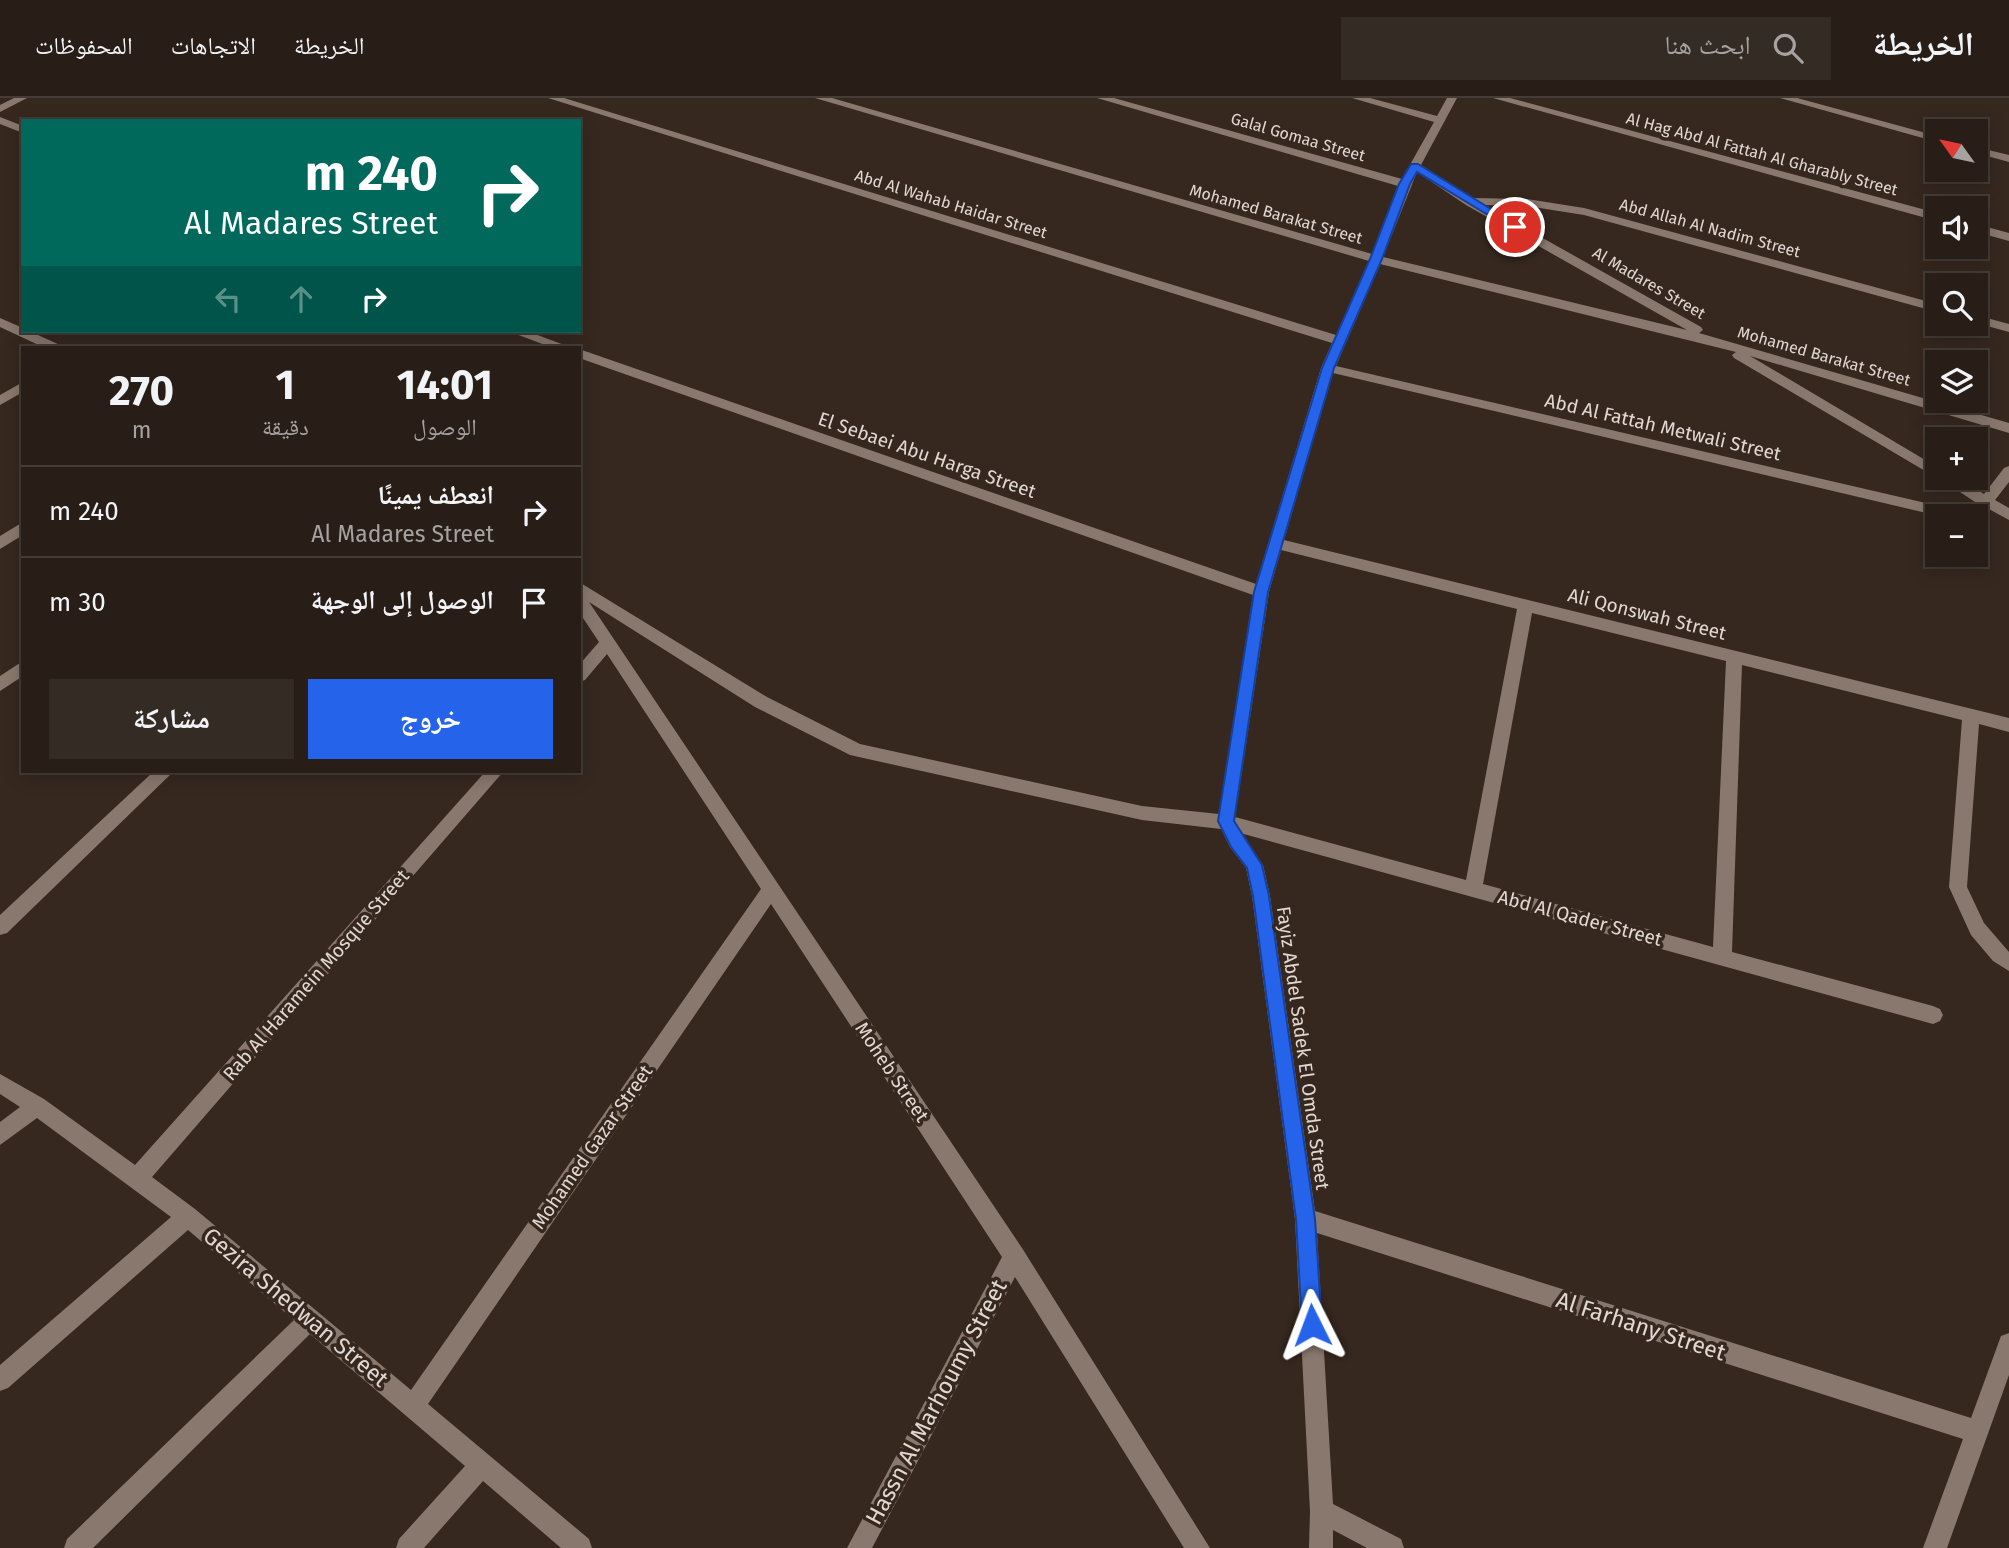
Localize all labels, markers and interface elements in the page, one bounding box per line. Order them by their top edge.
search box [1341,17,1831,80]
text: الخريطة [1873,24,1974,64]
icon: search [1769,29,1807,67]
text: ابحث هنا [1665,30,1751,61]
text: المحفوظات [35,32,133,60]
text: الاتجاهات [171,32,256,60]
text: الخريطة [294,32,365,60]
street label: Galal Gomaa Street [1229,109,1368,165]
street label: Al Hag Abd Al Fattah Al Gharably Street [1624,109,1900,199]
north arrow [1925,119,1988,182]
map controls [1925,119,1988,567]
text: 240 m [305,144,438,203]
icon: right [462,147,553,238]
street label: Abd Al Wahab Haidar Street [853,166,1050,242]
street label: Mohamed Barakat Street [1187,180,1365,248]
street label: Abd Allah Al Nadim Street [1617,195,1803,261]
button: sound [1925,196,1988,259]
pin [1485,197,1545,257]
text: Al Madares Street [184,204,438,242]
icon: arrive [1496,208,1534,246]
street label: Al Madares Street [1589,243,1709,323]
button: search [1925,273,1988,336]
icon: left [209,280,247,318]
icon: ahead [282,280,320,318]
icon: right [355,280,393,318]
street label: Mohamed Barakat Street [1735,322,1913,390]
button: layers [1925,350,1988,413]
text: 1 [276,360,295,410]
text: 14:01 [397,360,493,410]
text: 270 [109,366,174,416]
street label: Abd Al Fattah Metwali Street [1543,389,1783,465]
street label: El Sebaei Abu Harga Street [815,407,1039,503]
text: دقيقة [262,413,309,441]
text: الوصول [413,413,477,441]
text: m [132,416,151,444]
button: + [1925,427,1988,490]
text: انعطف يمينًا [378,480,494,511]
icon: right [515,493,553,531]
text: 240 m [49,496,119,527]
button: − [1925,504,1988,567]
text: Al Madares Street [311,520,494,548]
street label: Ali Qonswah Street [1565,583,1729,645]
icon: arrive [515,584,553,622]
text: الوصول إلى الوجهة [311,585,494,616]
text: 30 m [49,587,106,618]
button: مشاركة [49,679,294,759]
button: خروج [308,679,553,759]
street label: Rab Al Haramein Mosque Street [218,865,414,1085]
street label: Abd Al Qader Street [1495,885,1665,951]
street label: Fayiz Abdel Sadek El Omda Street [1272,905,1334,1191]
street label: Moheb Street [850,1018,934,1126]
street label: Mohamed Gazar Street [527,1060,657,1233]
street label: Gezira Shedwan Street [198,1221,395,1393]
street label: Hassn Al Marhoumy Street [859,1274,1013,1529]
street label: Al Farhany Street [1553,1285,1730,1367]
position arrow [1275,1288,1349,1362]

